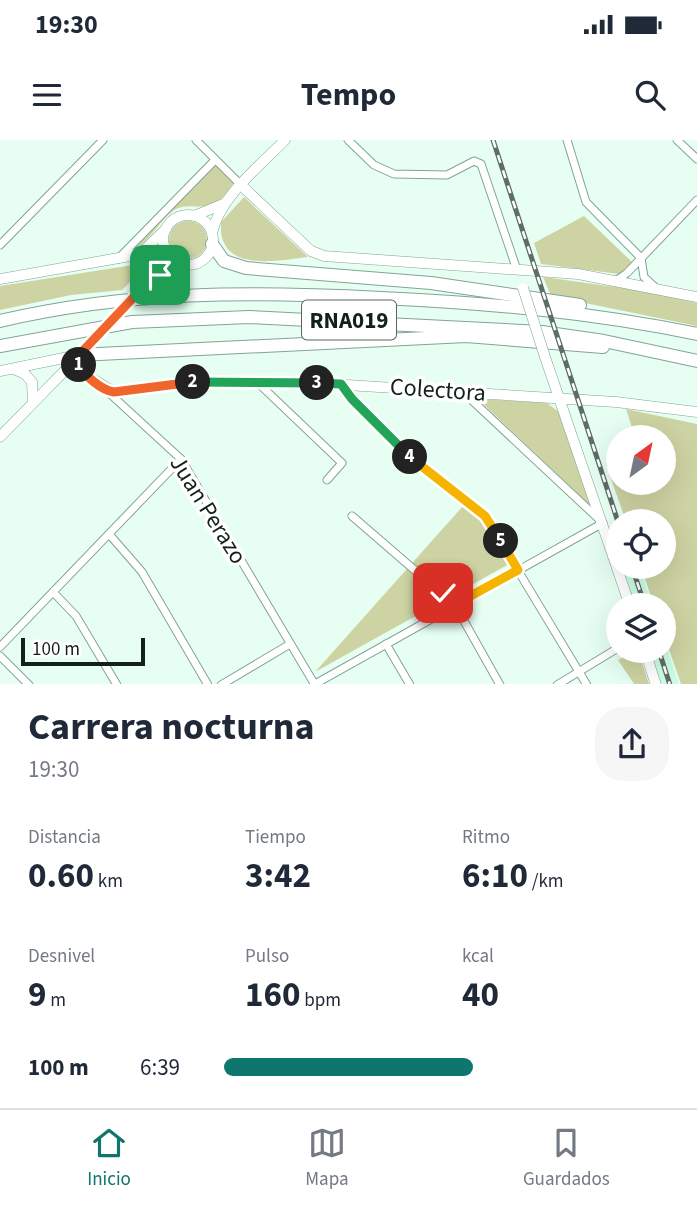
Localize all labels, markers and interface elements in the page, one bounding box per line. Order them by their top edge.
text: 19:30 [35,6,98,43]
text: Tempo [301,72,396,118]
icon: menu [28,76,66,114]
icon: search [631,76,669,114]
pin [130,245,190,305]
icon: arrive [141,256,179,294]
road number: RNA019 [302,300,396,340]
pin: 1 [62,348,96,383]
text: 1 [73,351,84,378]
pin: 2 [176,364,210,400]
pin: 3 [300,366,334,400]
text: 2 [187,368,198,395]
text: 3 [311,369,322,396]
street label: Colectora [389,369,487,411]
north arrow [606,425,676,495]
map controls [606,425,676,663]
pin: 4 [392,440,428,474]
text: 4 [404,443,415,470]
street label: Juan Perazo [161,449,255,571]
button: locate [606,509,676,579]
pin: 5 [484,524,518,558]
text: 5 [495,527,506,554]
pin [413,563,473,623]
icon: check [424,574,462,612]
button: layers [606,593,676,663]
scale bar [21,635,145,667]
text: 100 m [32,636,80,663]
text: Carrera nocturna [28,700,315,754]
button: share [595,707,669,781]
text: 19:30 [28,753,79,786]
text: Distancia [28,824,101,851]
text: Tiempo [245,824,306,851]
text: Ritmo [462,824,510,851]
text: 0.60 [28,851,94,901]
text: 3:42 [245,851,311,901]
text: 6:10 [462,851,528,901]
text: km [94,868,123,895]
text: /km [528,868,564,895]
text: Desnivel [28,943,95,970]
text: Pulso [245,943,289,970]
text: kcal [462,943,494,970]
text: 9 [28,970,46,1020]
text: 160 [245,970,300,1020]
text: 40 [462,970,499,1020]
text: m [46,987,66,1014]
text: bpm [300,987,341,1014]
text: 100 m [28,1051,89,1084]
text: 6:39 [140,1051,180,1084]
tab: Inicio [87,1124,131,1193]
tab: Mapa [305,1124,349,1193]
tab: Guardados [523,1124,610,1193]

